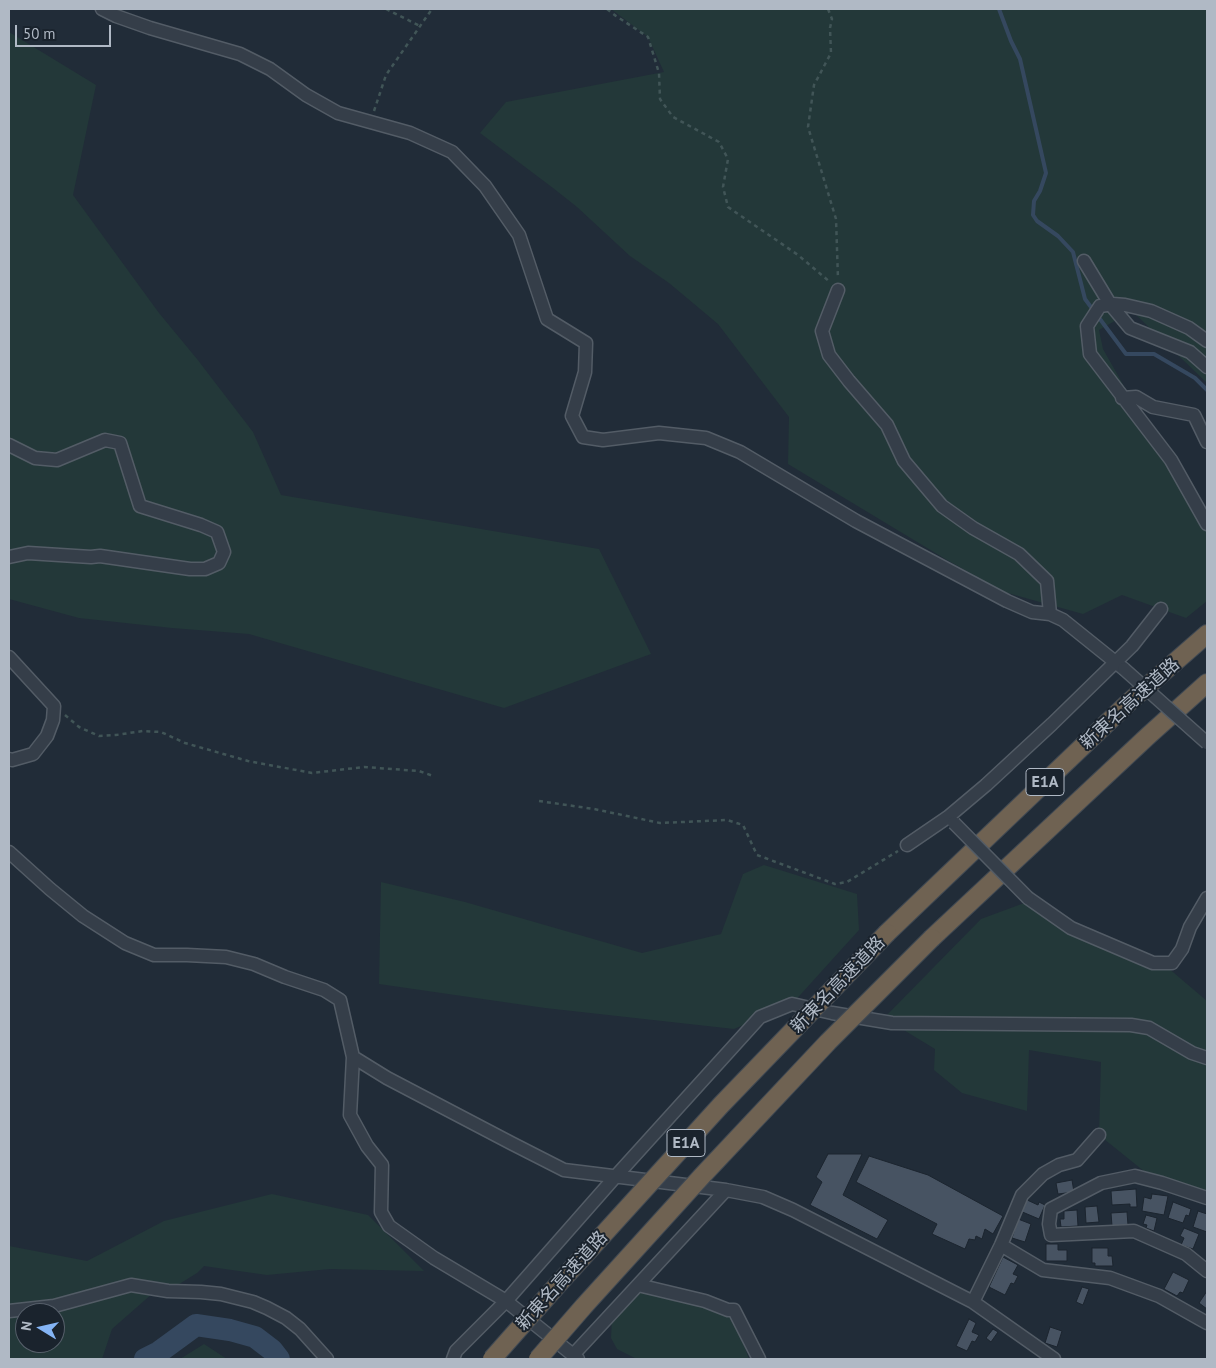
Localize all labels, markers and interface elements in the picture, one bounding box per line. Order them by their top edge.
scale bar [18,15,114,47]
text: 50 m [23,24,56,43]
street label: 新東名高速道路 [1076,654,1184,754]
road number: E1A [1026,769,1064,796]
street label: 新東名高速道路 [786,932,890,1038]
road number: E1A [667,1130,705,1156]
street label: 新東名高速道路 [512,1227,612,1335]
north arrow [15,1303,65,1353]
text: N [17,1320,36,1332]

